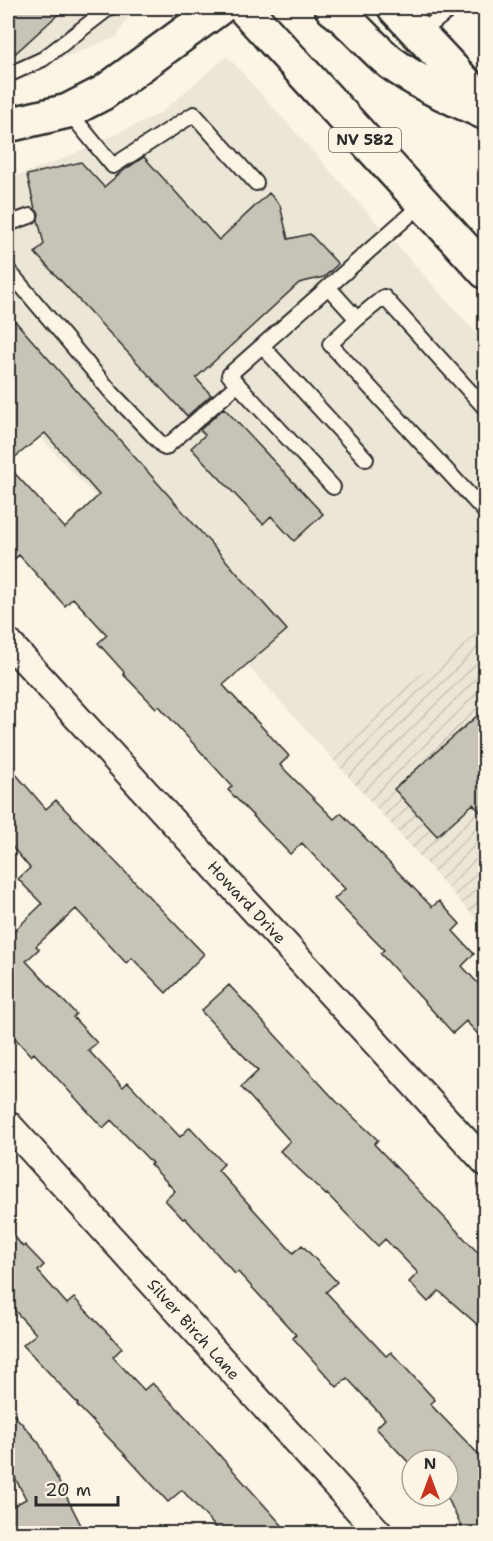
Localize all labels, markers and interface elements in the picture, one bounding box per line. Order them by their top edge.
road number: NV 582 [329,128,401,152]
street label: Howard Drive [203,856,291,948]
street label: Silver Birch Lane [143,1274,245,1384]
north arrow [400,1448,460,1508]
text: N [424,1453,436,1474]
scale bar [36,1469,118,1507]
text: 20 m [45,1478,91,1502]

